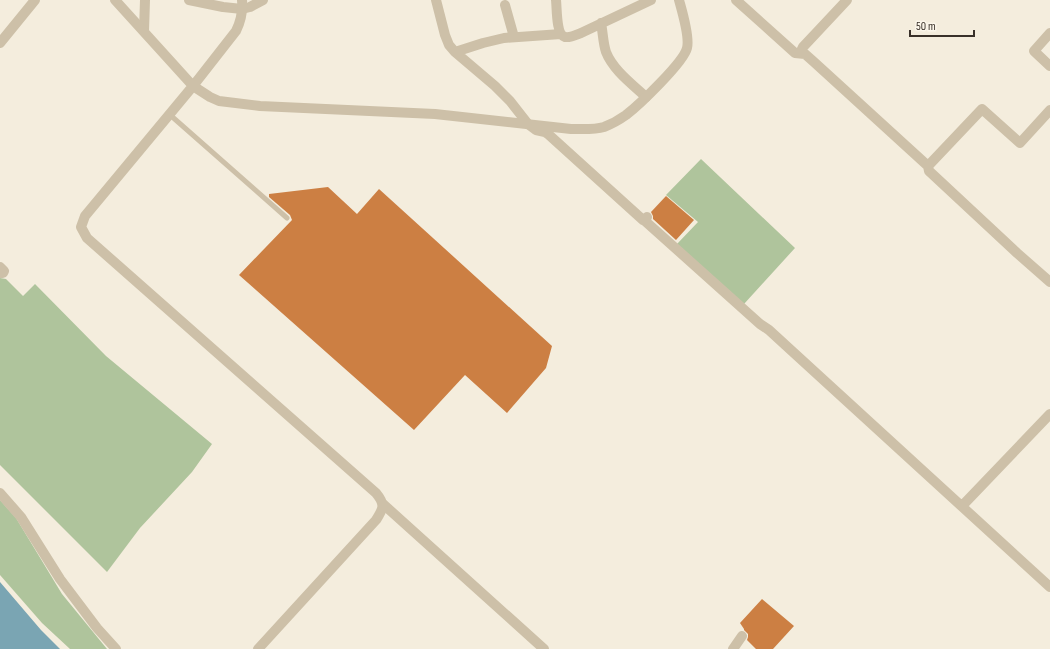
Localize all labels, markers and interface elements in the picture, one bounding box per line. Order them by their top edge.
scale bar [910,12,974,38]
text: 50 m [916,19,936,34]

